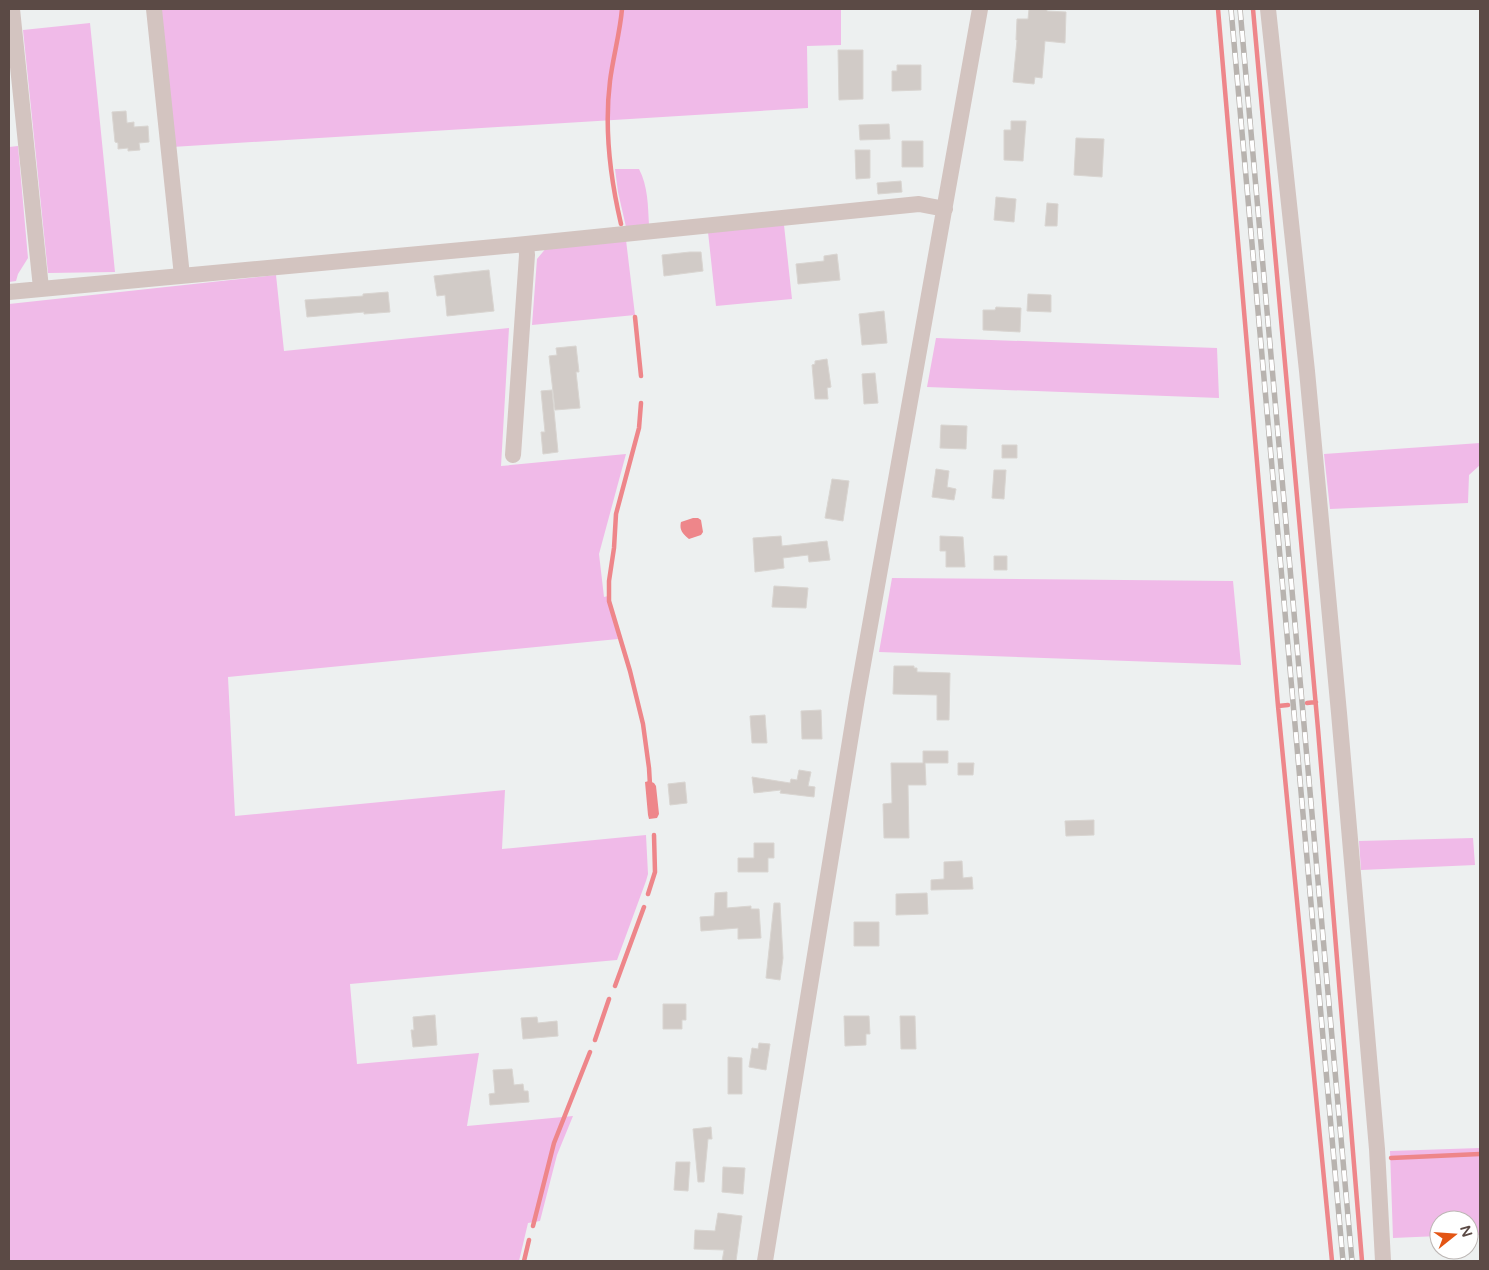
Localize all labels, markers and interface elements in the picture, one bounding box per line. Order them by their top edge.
north arrow [1429,1210,1479,1260]
text: N [1456,1223,1476,1239]

